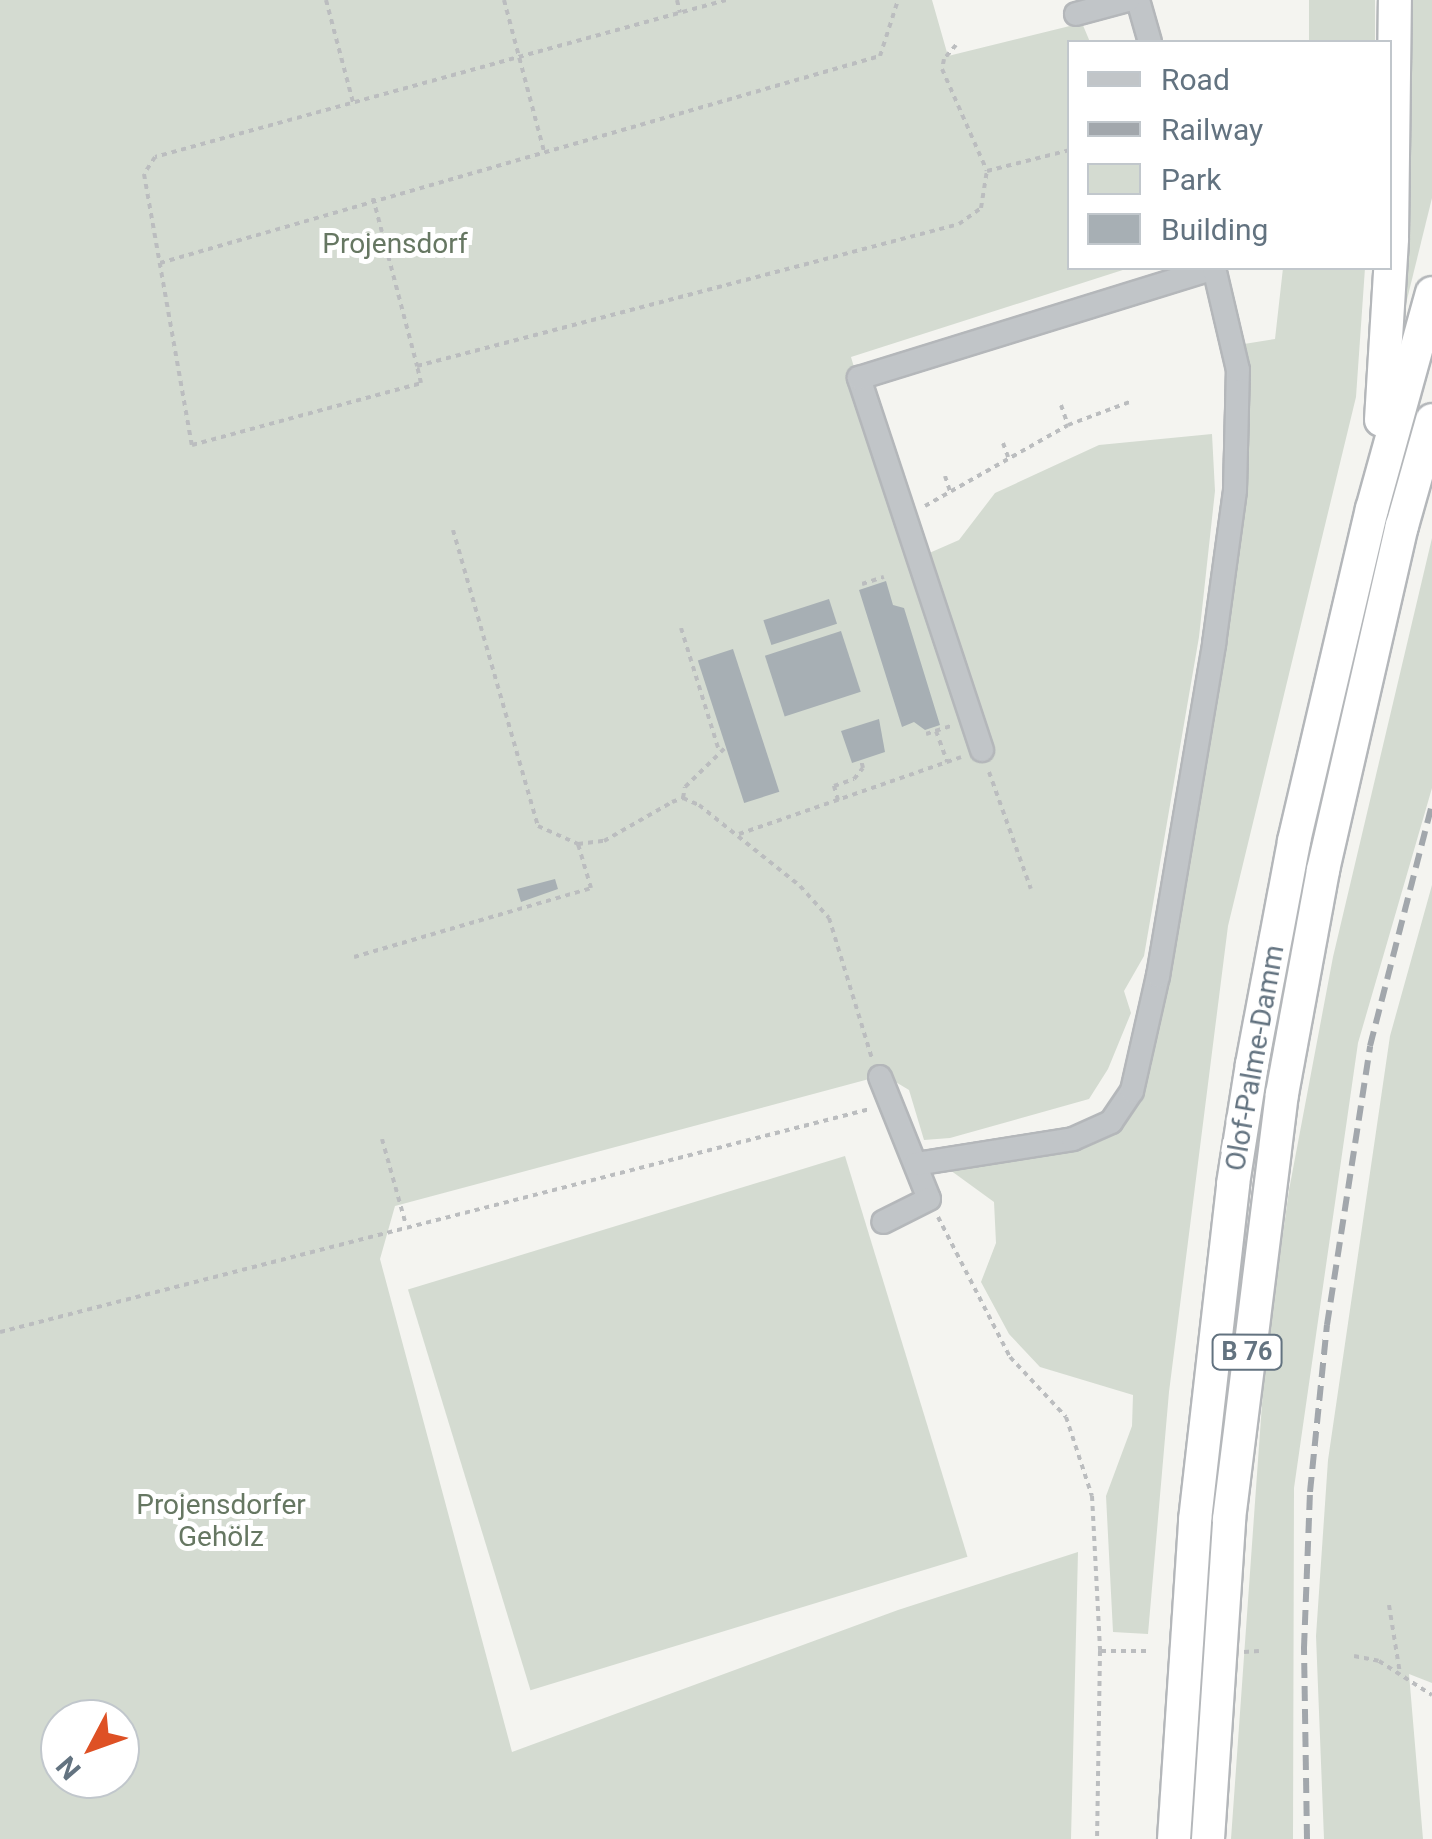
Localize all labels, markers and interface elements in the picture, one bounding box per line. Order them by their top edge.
legend [1067,40,1392,270]
text: Road [1161,62,1230,97]
text: Railway [1161,112,1263,147]
text: Park [1161,162,1221,197]
text: Building [1161,212,1268,247]
park label: Projensdorf [322,227,468,261]
street label: Olof-Palme-Damm [1219,942,1291,1174]
road number: B 76 [1210,1332,1284,1372]
park label: Projensdorfer Gehölz [136,1488,306,1554]
north arrow [40,1699,140,1799]
text: N [50,1749,87,1786]

